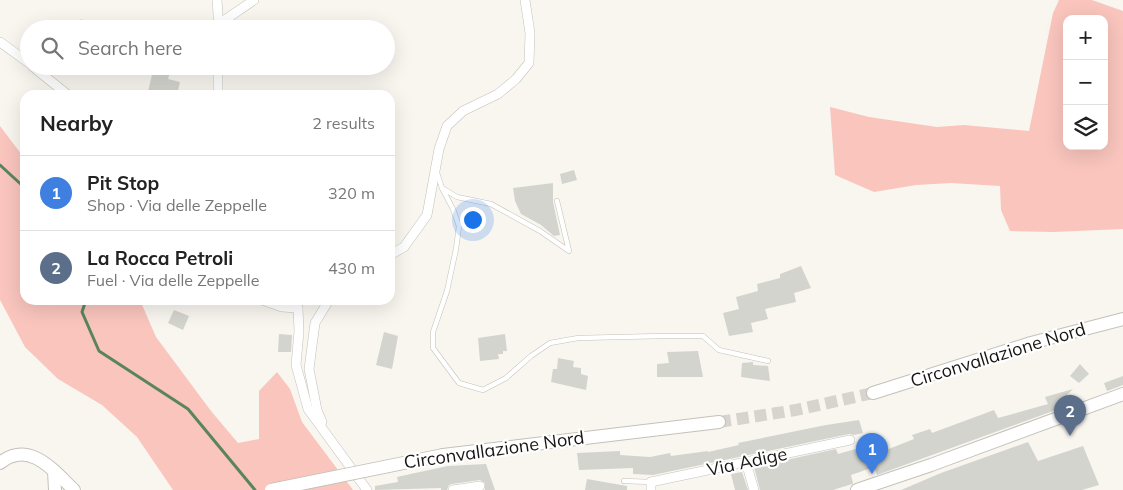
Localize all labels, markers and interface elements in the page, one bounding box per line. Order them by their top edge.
map controls [1063,15,1108,150]
button: + [1063,15,1108,60]
search box [20,20,395,75]
icon: search [38,34,66,62]
text: Search here [78,36,182,60]
button: − [1063,60,1108,105]
button: layers [1063,105,1108,150]
text: Nearby [40,110,113,136]
text: 2 results [312,113,375,133]
text: Pit Stop [87,171,159,195]
text: 1 [51,183,61,203]
text: 320 m [328,183,375,203]
text: Shop · Via delle Zeppelle [87,195,267,215]
your location [460,207,486,233]
text: La Rocca Petroli [87,246,233,270]
text: 2 [51,258,61,278]
text: 430 m [328,258,375,278]
text: Fuel · Via delle Zeppelle [87,270,259,290]
street label: Circonvallazione Nord [908,317,1088,392]
pin: 2 [1054,395,1086,436]
street label: Circonvallazione Nord [402,425,586,474]
pin: 1 [856,433,888,474]
street label: Via Adige [705,442,789,481]

